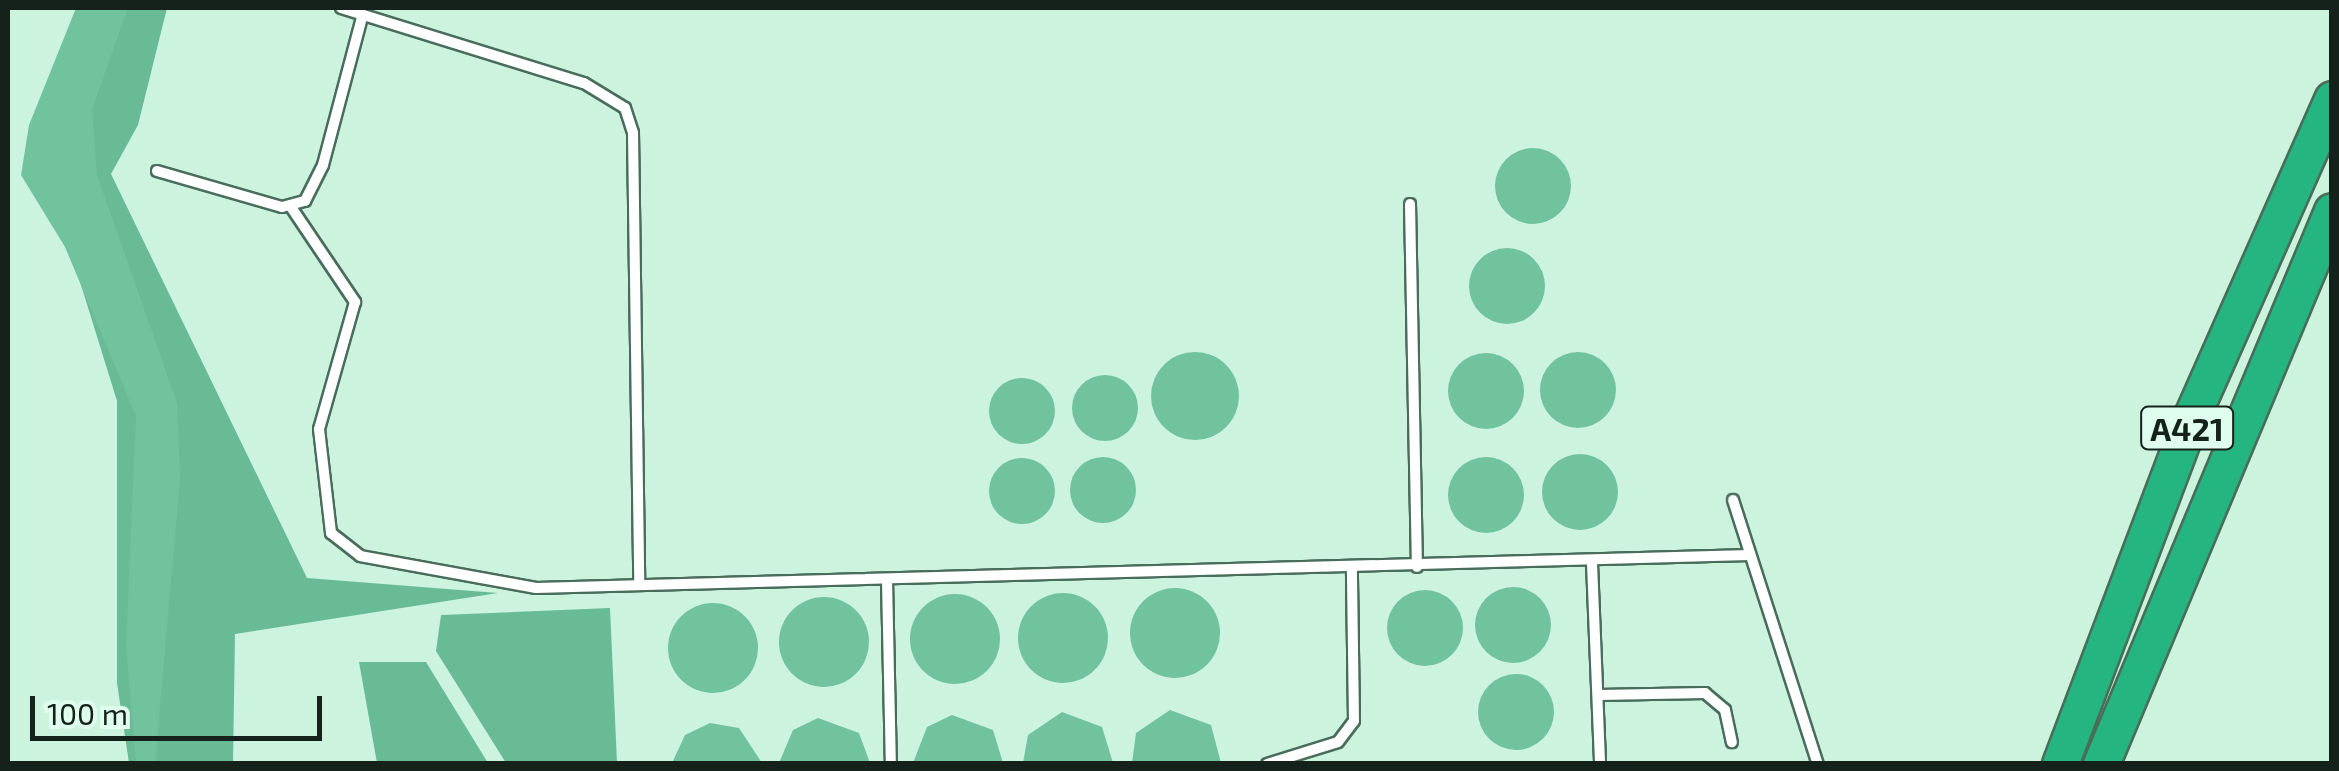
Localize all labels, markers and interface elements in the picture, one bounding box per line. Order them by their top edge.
road number: A421 [2140,401,2234,455]
scale bar [35,676,328,738]
text: 100 m [47,695,128,731]

